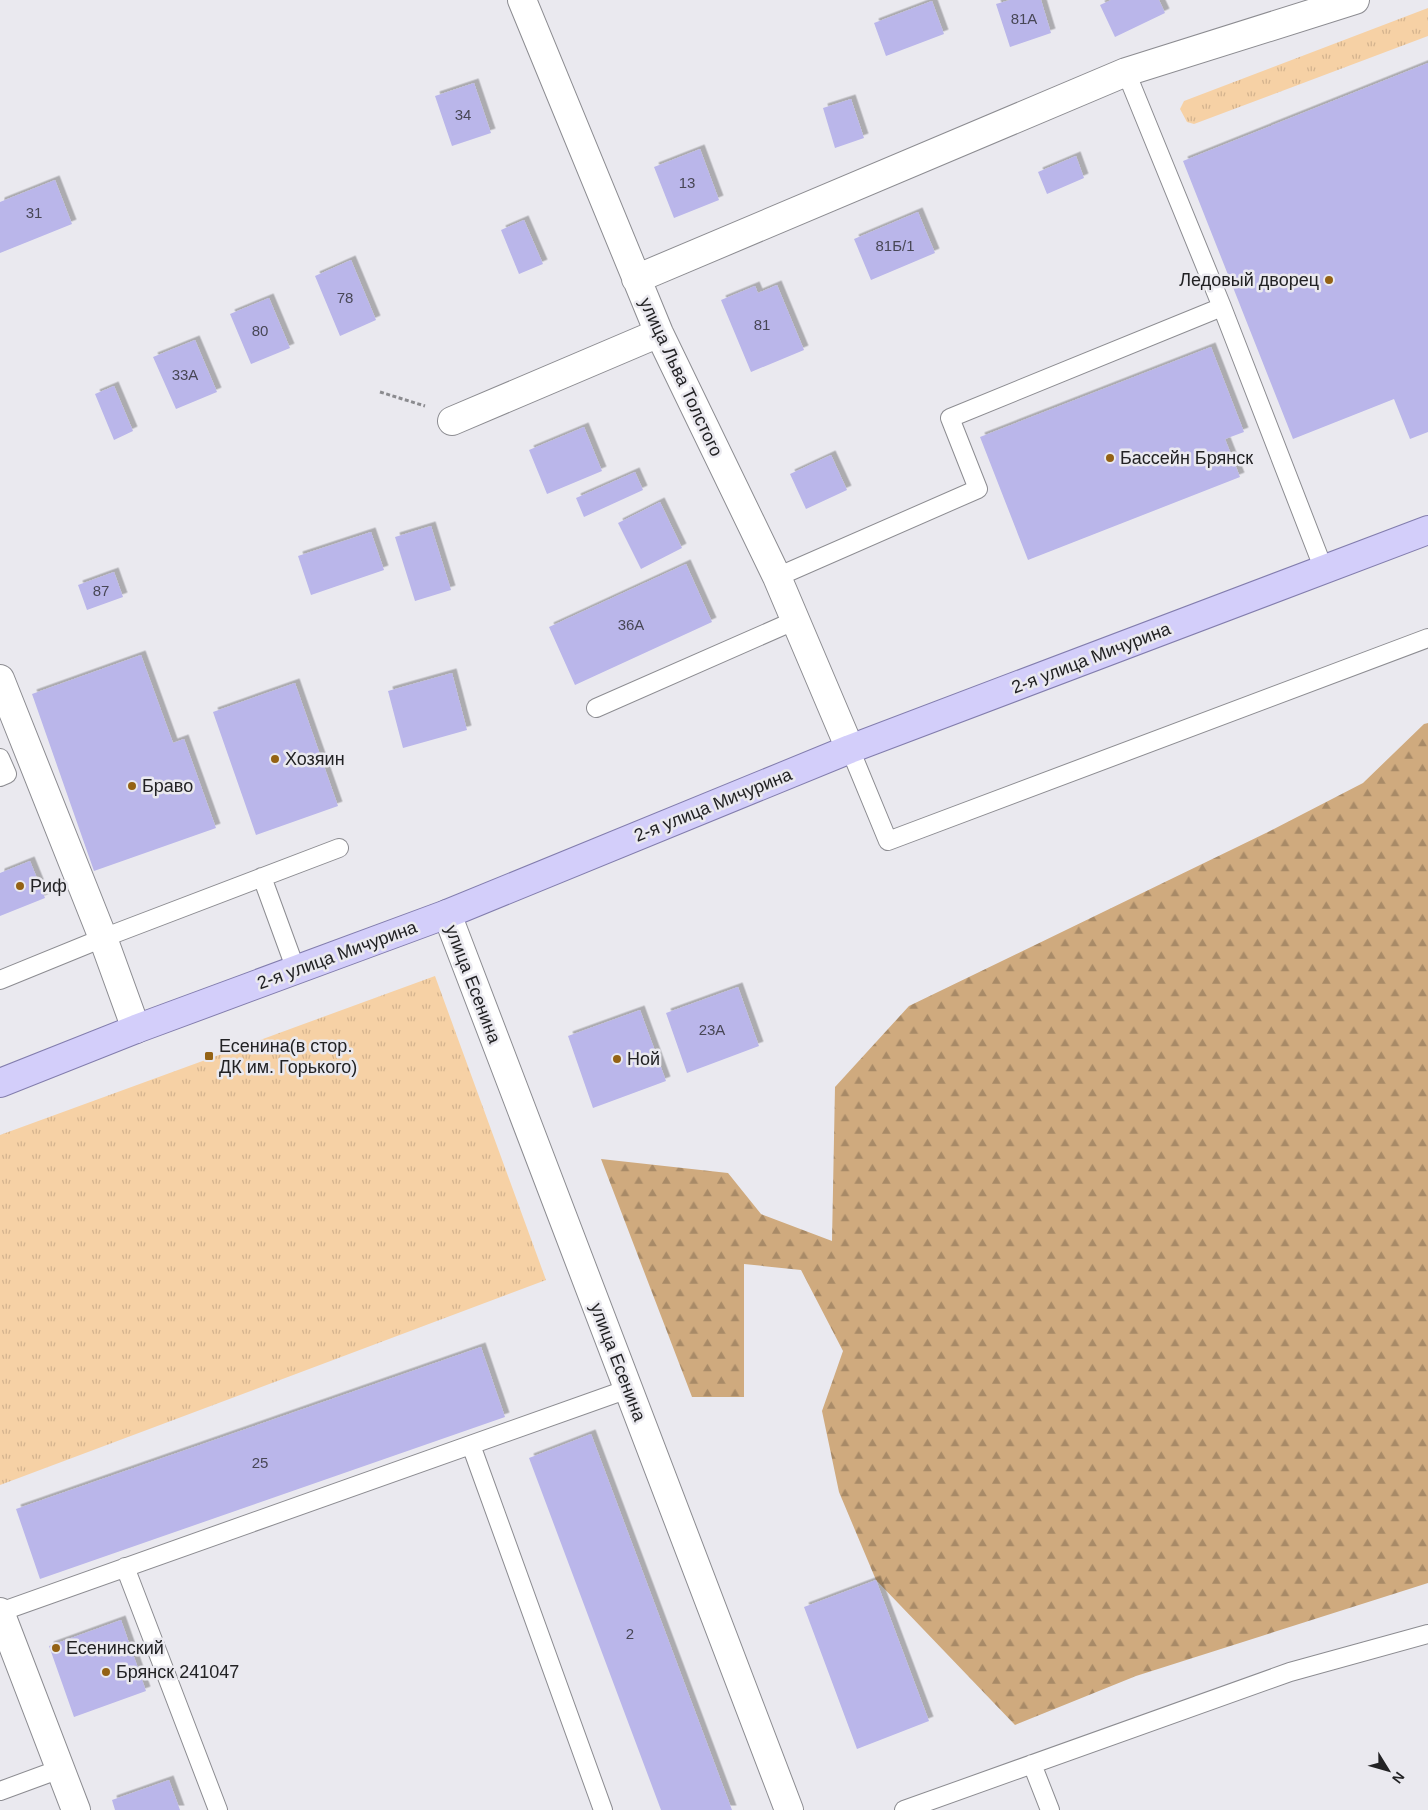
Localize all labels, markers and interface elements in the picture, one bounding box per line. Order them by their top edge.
house number: 81А [1011,10,1037,27]
house number: 34 [455,106,471,123]
house number: 13 [679,174,695,191]
house number: 31 [26,204,42,221]
house number: 81Б/1 [875,237,915,254]
place label: Ледовый дворец [1179,270,1319,290]
marker: Ледовый дворец [1323,274,1335,286]
house number: 78 [337,289,353,306]
street label: улица Льва Толстого [635,294,727,460]
house number: 81 [754,316,770,333]
house number: 80 [252,322,268,339]
house number: 33А [172,366,198,383]
place label: Бассейн Брянск [1120,448,1253,468]
marker: Бассейн Брянск [1104,452,1116,464]
house number: 87 [93,582,109,599]
house number: 36А [618,616,644,633]
street label: 2-я улица Мичурина [1009,618,1174,698]
place label: Хозяин [285,749,345,769]
marker: Хозяин [269,753,281,765]
street label: 2-я улица Мичурина [631,764,796,846]
place label: Браво [142,776,193,796]
marker: Браво [126,780,138,792]
place label: Риф [30,876,67,896]
marker: Риф [14,880,26,892]
street label: 2-я улица Мичурина [254,916,421,993]
street label: улица Есенина [441,922,505,1047]
house number: 23А [699,1021,725,1038]
place label: Есенина(в стор. ДК им. Горького) [219,1036,357,1077]
place label: Ной [627,1049,660,1069]
marker: Есенина(в стор. ДК им. Горького) [203,1050,215,1062]
marker: Ной [611,1053,623,1065]
street label: улица Есенина [586,1300,650,1425]
house number: 25 [252,1454,268,1471]
house number: 2 [626,1625,634,1642]
place label: Есенинский [66,1638,164,1658]
marker: Есенинский [50,1642,62,1654]
place label: Брянск 241047 [116,1662,239,1682]
marker: Брянск 241047 [100,1666,112,1678]
north arrow [1363,1745,1413,1795]
text: N [1389,1769,1408,1787]

